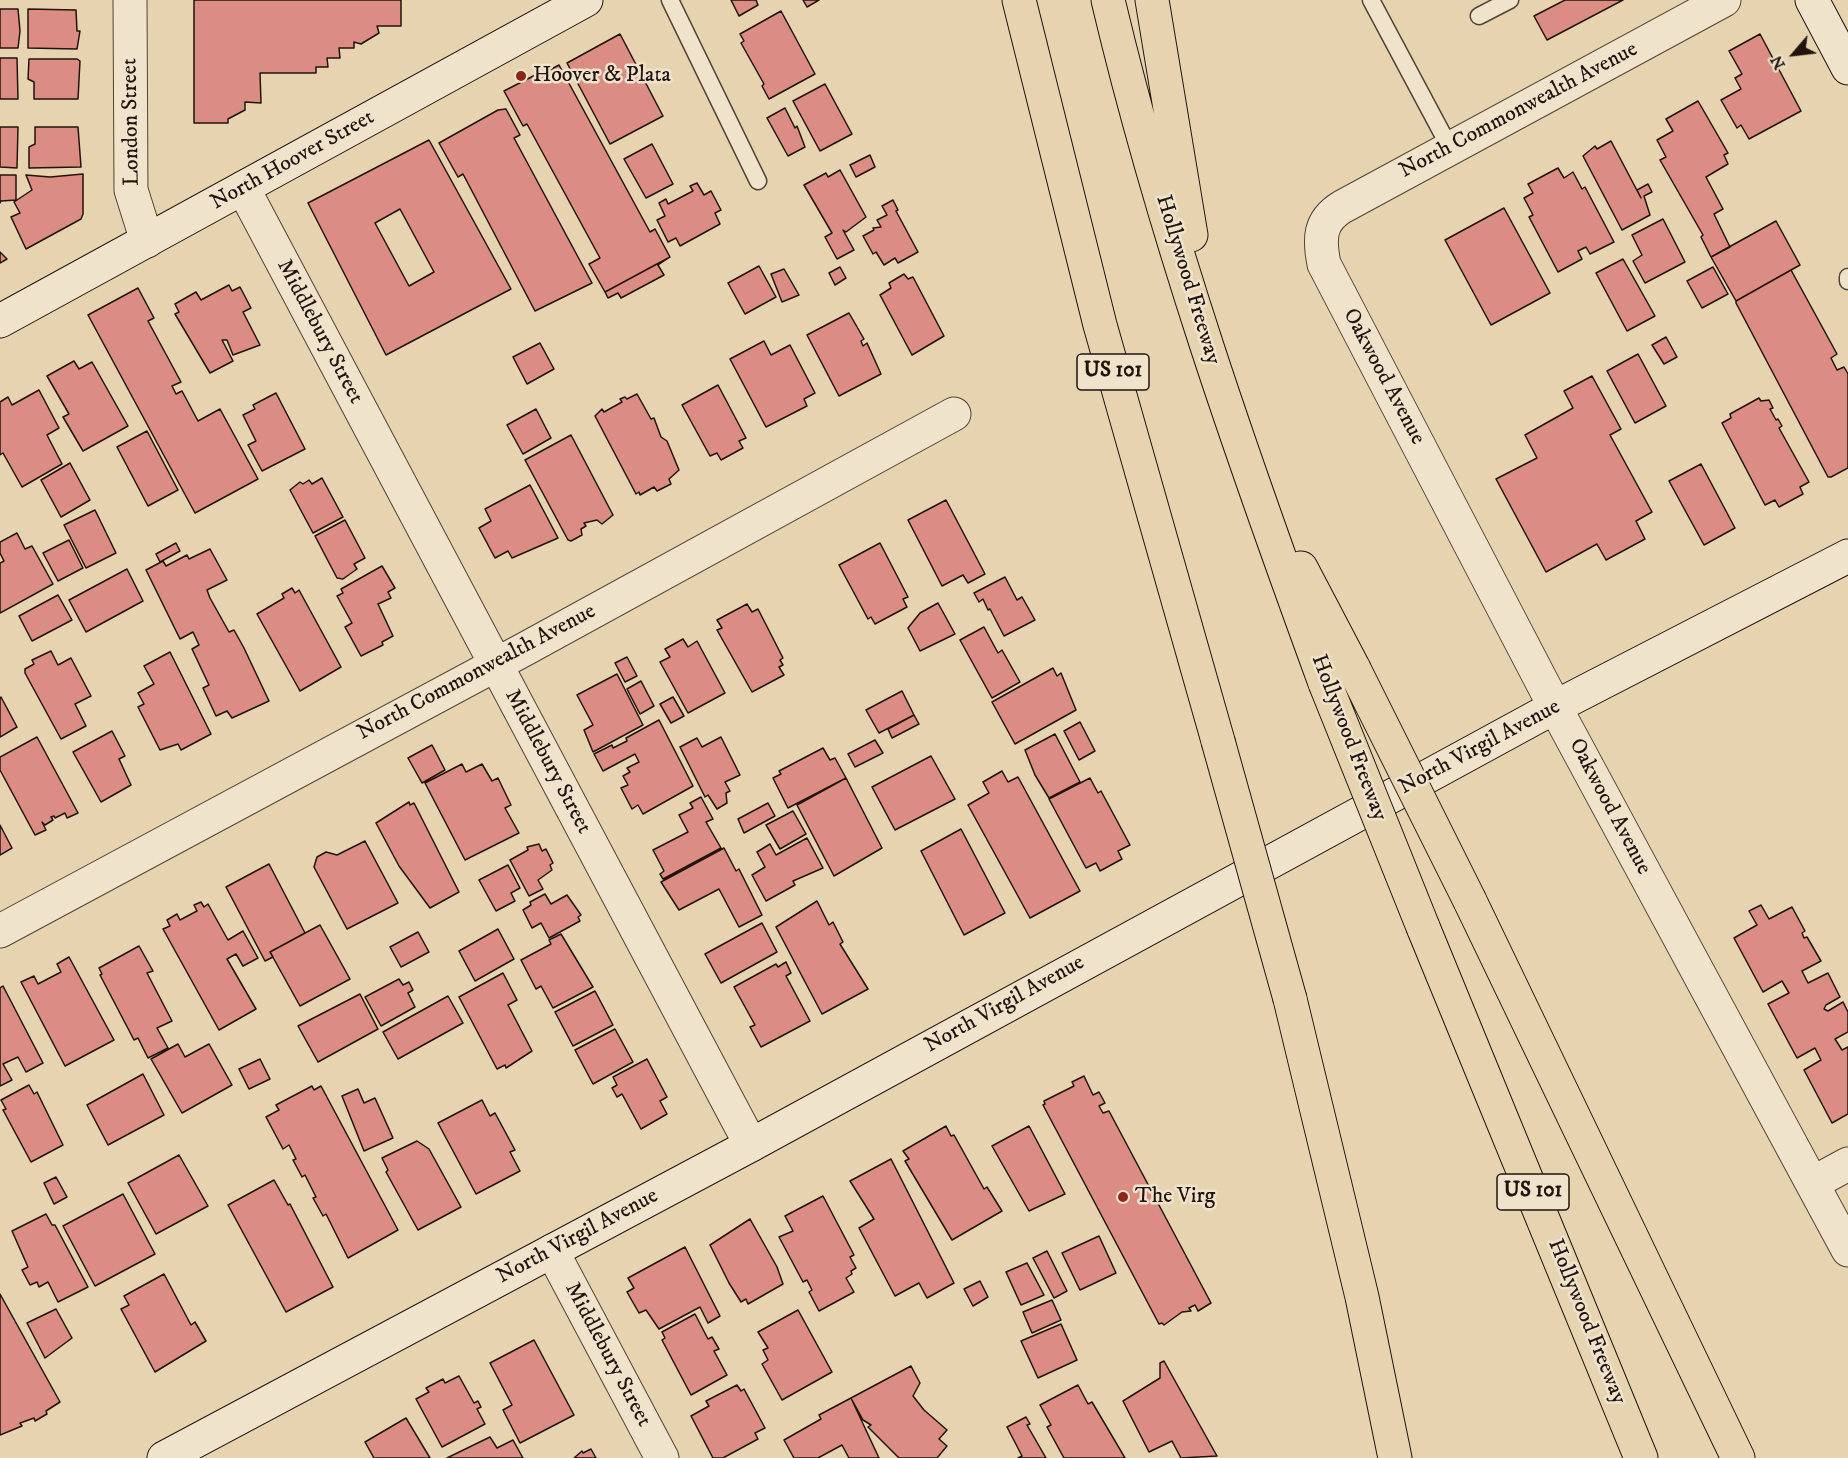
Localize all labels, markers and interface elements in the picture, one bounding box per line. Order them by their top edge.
north arrow [1764,24,1824,84]
street label: North Commonwealth Avenue [1395,37,1643,185]
text: N [1766,52,1790,73]
street label: London Street [118,58,146,186]
place label: Hoover & Plata [533,63,671,89]
marker: Hoover & Plata [514,69,528,83]
street label: North Hoover Street [207,105,379,217]
street label: Hollywood Freeway [1149,192,1225,368]
street label: Middlebury Street [270,255,368,409]
street label: Oakwood Avenue [1336,304,1430,450]
road number: US 101 [1077,354,1149,390]
street label: North Commonwealth Avenue [353,599,601,747]
street label: Hollywood Freeway [1304,651,1392,825]
street label: Middlebury Street [498,685,596,839]
street label: North Virgil Avenue [1395,694,1565,802]
street label: Oakwood Avenue [1562,734,1656,880]
street label: North Virgil Avenue [921,950,1089,1060]
road number: US 101 [1497,1174,1569,1210]
street label: North Virgil Avenue [493,1183,663,1291]
place label: The Virg [1135,1184,1215,1210]
marker: The Virg [1116,1190,1130,1204]
street label: Hollywood Freeway [1541,1236,1631,1408]
street label: Middlebury Street [558,1278,656,1432]

